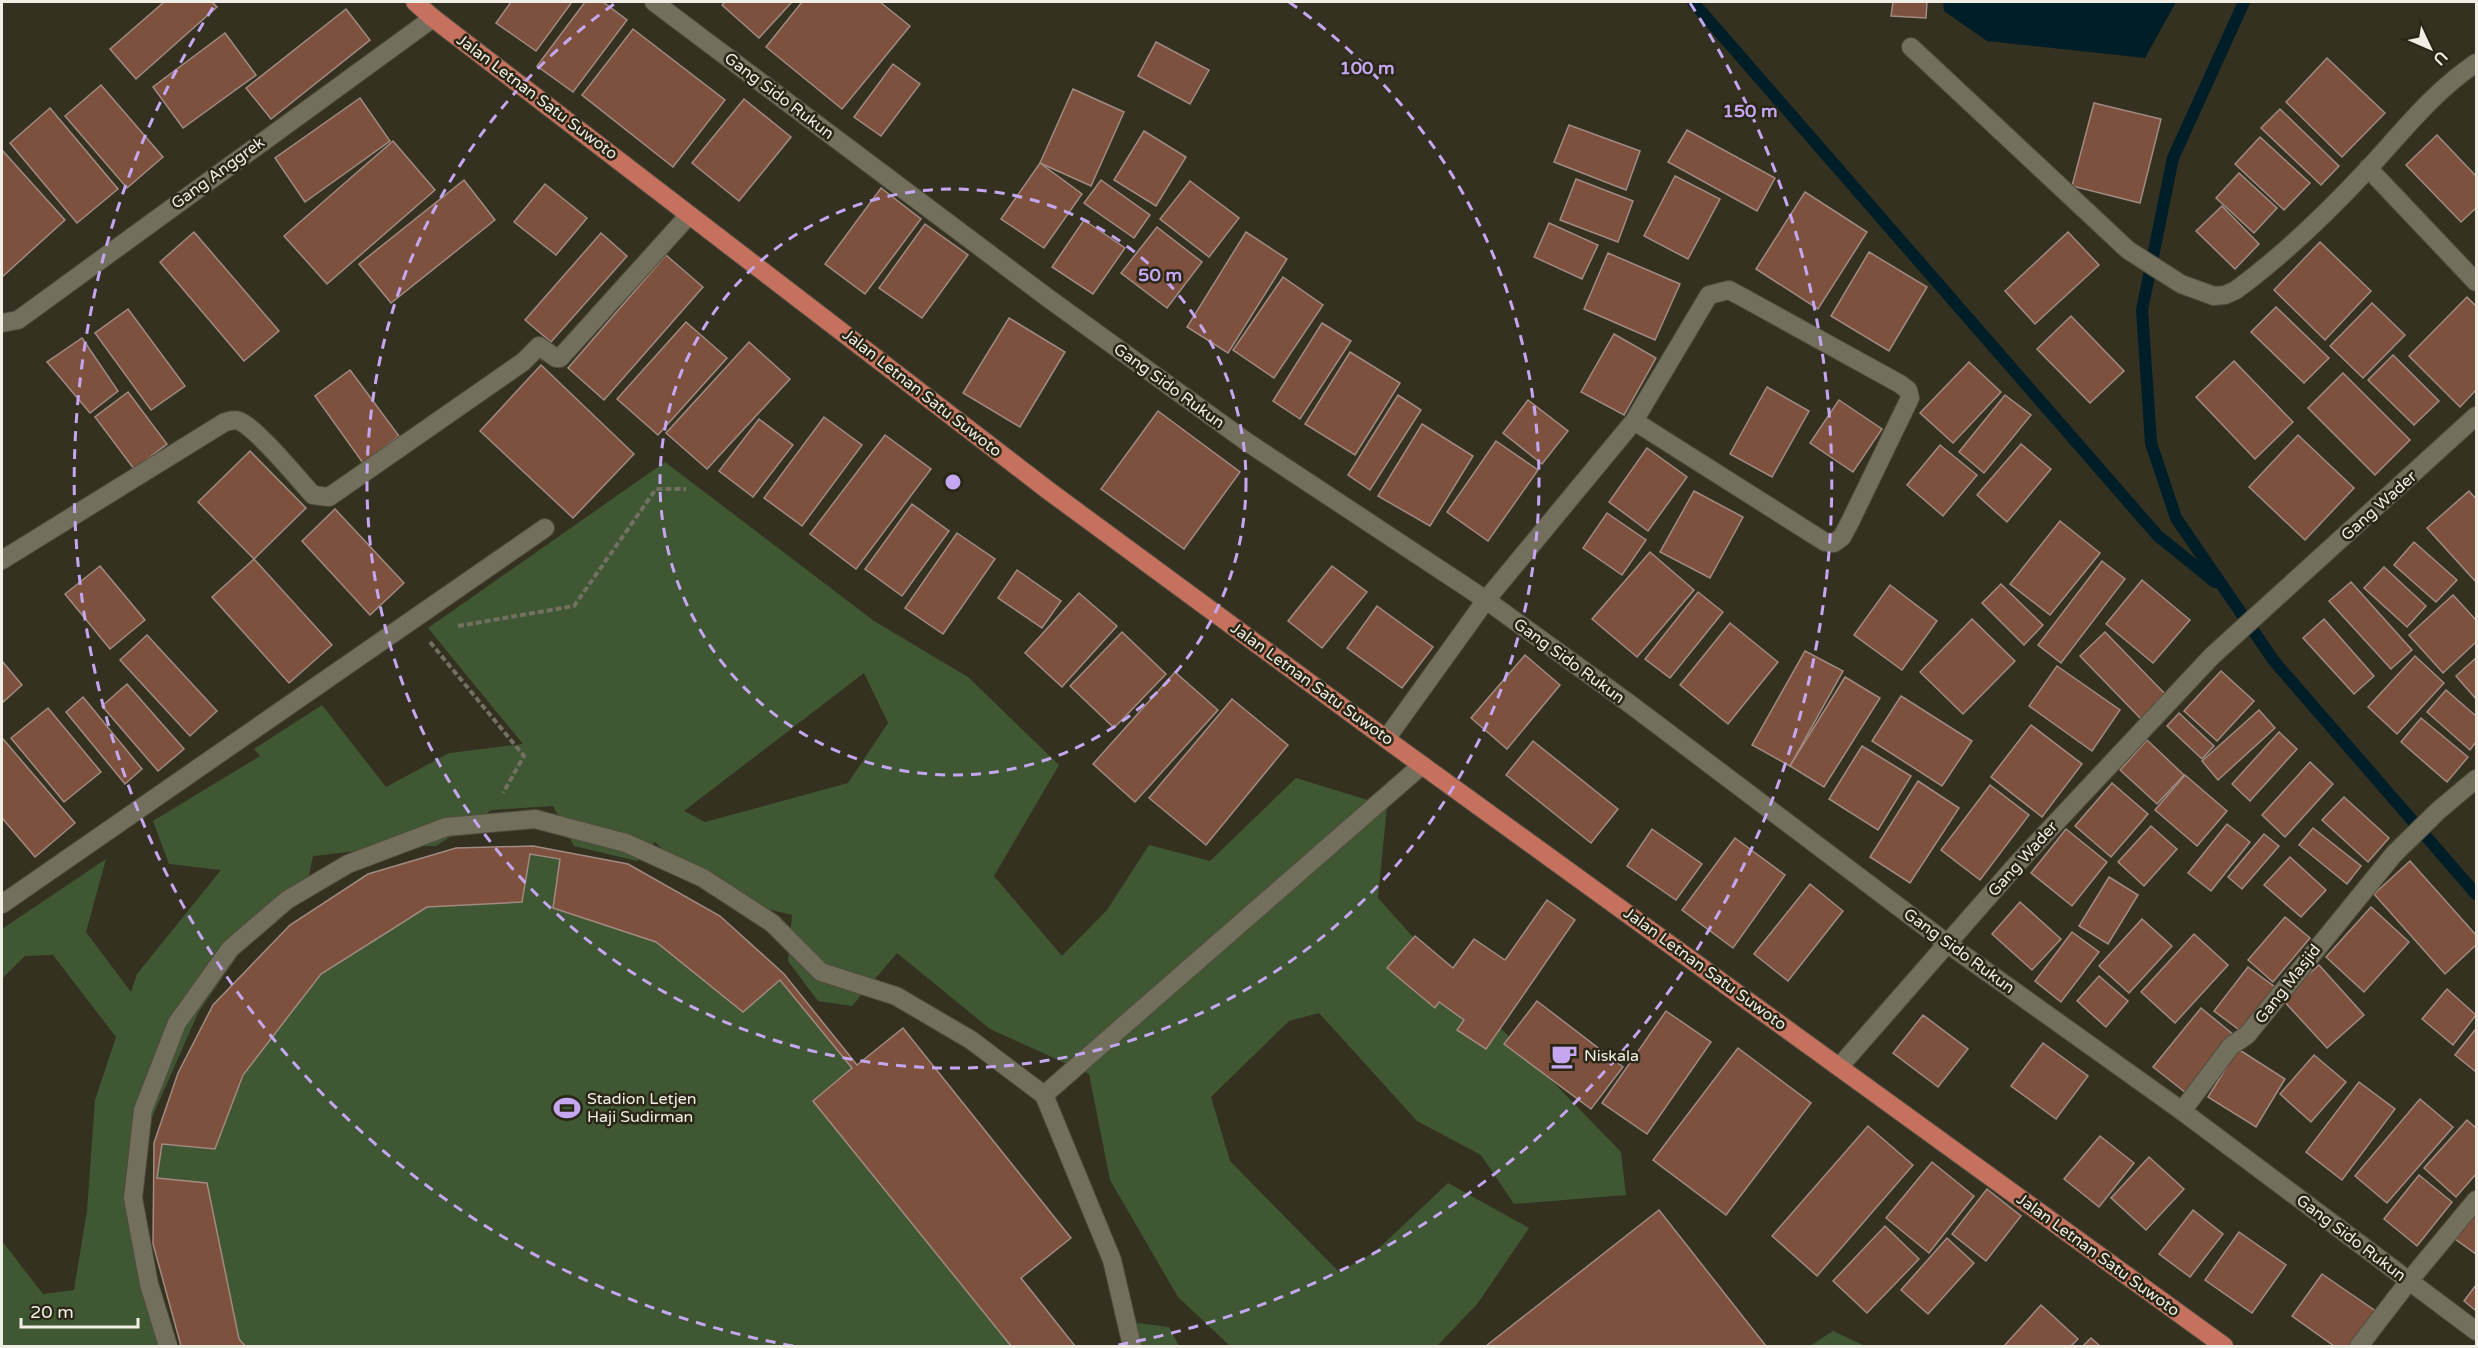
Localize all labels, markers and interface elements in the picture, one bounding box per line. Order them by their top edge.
north arrow [2400,18,2460,78]
street label: Jalan Letnan Satu Suwoto [453,30,621,164]
text: U [2429,46,2451,69]
street label: Gang Sido Rukun [720,48,838,144]
text: 100 m [1339,57,1395,79]
text: 150 m [1722,100,1778,122]
street label: Gang Anggrek [167,132,269,214]
text: 50 m [1138,264,1182,286]
street label: Jalan Letnan Satu Suwoto [838,325,1006,461]
street label: Gang Sido Rukun [1110,339,1228,433]
street label: Gang Wader [2337,466,2422,545]
centre of rings [943,472,963,492]
street label: Gang Sido Rukun [1510,614,1628,708]
street label: Jalan Letnan Satu Suwoto [1227,618,1397,750]
street label: Gang Wader [1984,816,2063,901]
street label: Jalan Letnan Satu Suwoto [1620,903,1790,1035]
street label: Gang Sido Rukun [1900,904,2018,998]
street label: Gang Masjid [2251,940,2325,1028]
cafe icon: Niskala [1549,1041,1579,1071]
place label: Niskala [1584,1046,1639,1066]
place label: Stadion Letjen Haji Sudirman [587,1089,697,1127]
sports icon: Stadion Letjen Haji Sudirman [552,1093,582,1123]
street label: Jalan Letnan Satu Suwoto [2013,1189,2183,1321]
street label: Gang Sido Rukun [2292,1190,2410,1286]
scale bar [21,1291,138,1329]
text: 20 m [30,1301,74,1323]

